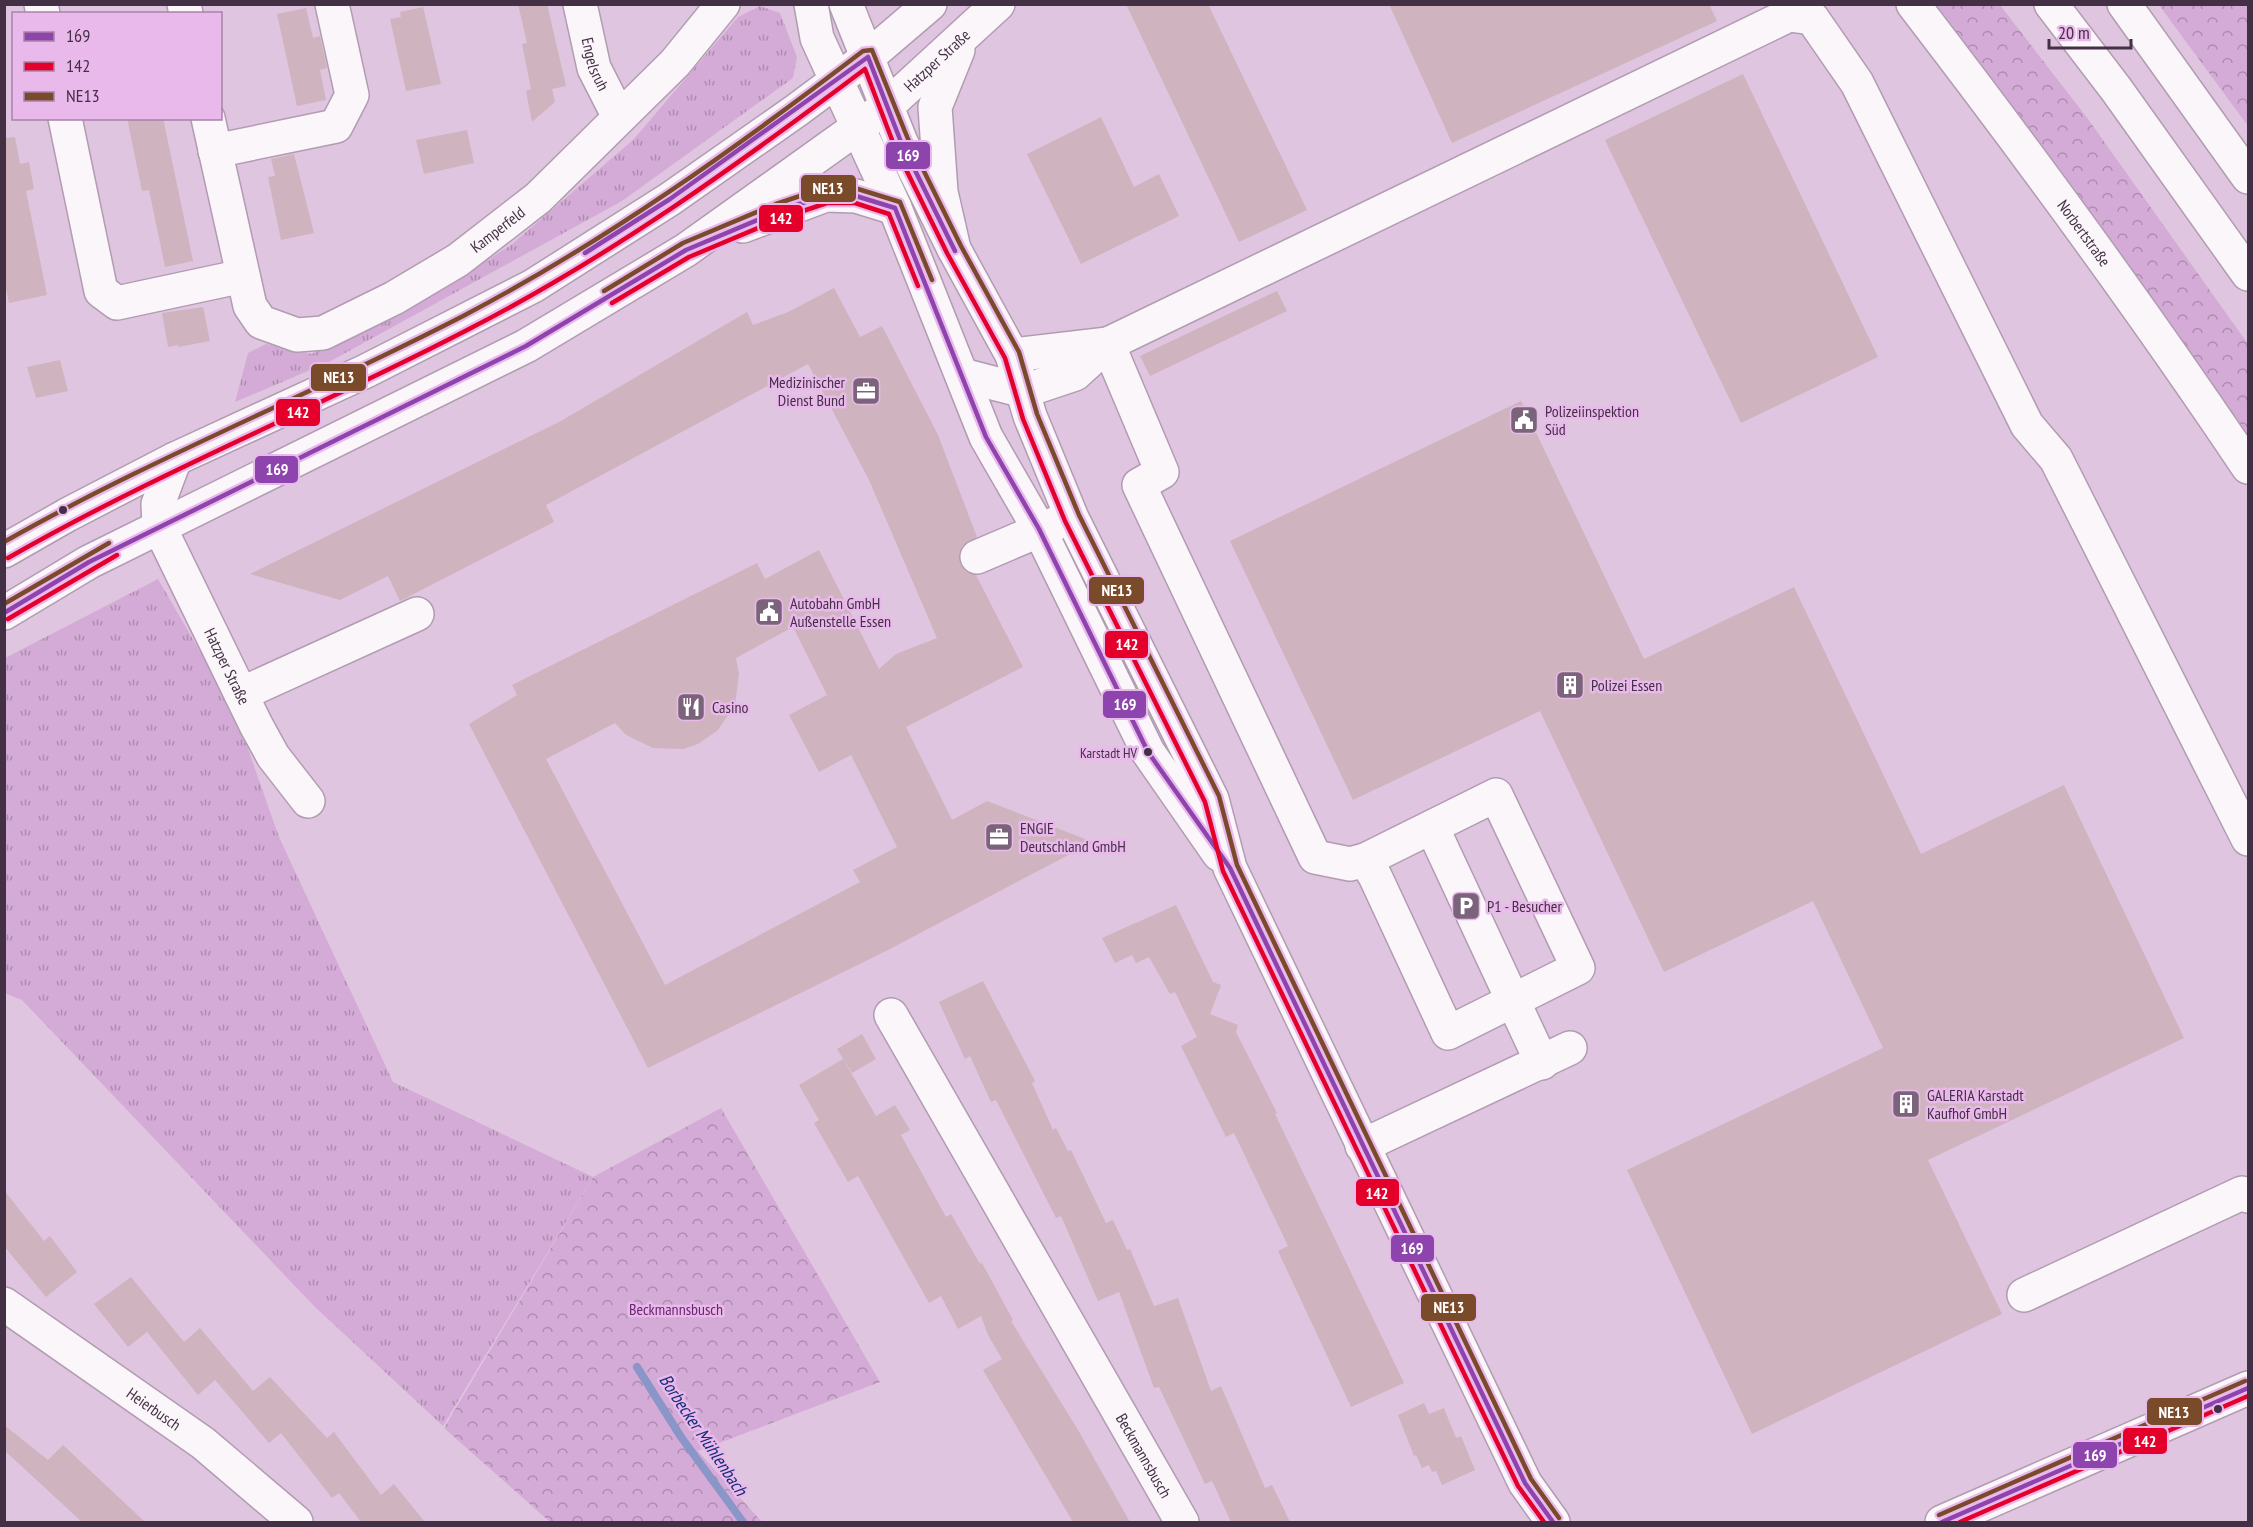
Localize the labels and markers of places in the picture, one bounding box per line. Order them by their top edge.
place label: Medizinischer Dienst Bund [769,372,846,410]
office icon: Medizinischer Dienst Bund [850,375,882,407]
place label: Polizeiinspektion Süd [1545,401,1639,439]
public building icon: Polizeiinspektion Süd [1508,404,1540,436]
unlabelled marker [57,504,69,516]
place label: Autobahn GmbH Außenstelle Essen [790,593,891,631]
public building icon: Autobahn GmbH Außenstelle Essen [753,596,785,628]
building icon: Polizei Essen [1554,669,1586,701]
place label: Polizei Essen [1591,675,1662,695]
restaurant icon: Casino [675,691,707,723]
place label: Casino [712,697,748,717]
place label: Karstadt HV [1080,744,1138,762]
marker: Karstadt HV [1142,746,1154,758]
place label: ENGIE Deutschland GmbH [1020,818,1126,856]
office icon: ENGIE Deutschland GmbH [983,821,1015,853]
parking icon: P1 - Besucher [1450,890,1482,922]
place label: P1 - Besucher [1487,896,1562,916]
place label: GALERIA Karstadt Kaufhof GmbH [1927,1085,2024,1123]
building icon: GALERIA Karstadt Kaufhof GmbH [1890,1088,1922,1120]
unlabelled marker [2212,1403,2224,1415]

